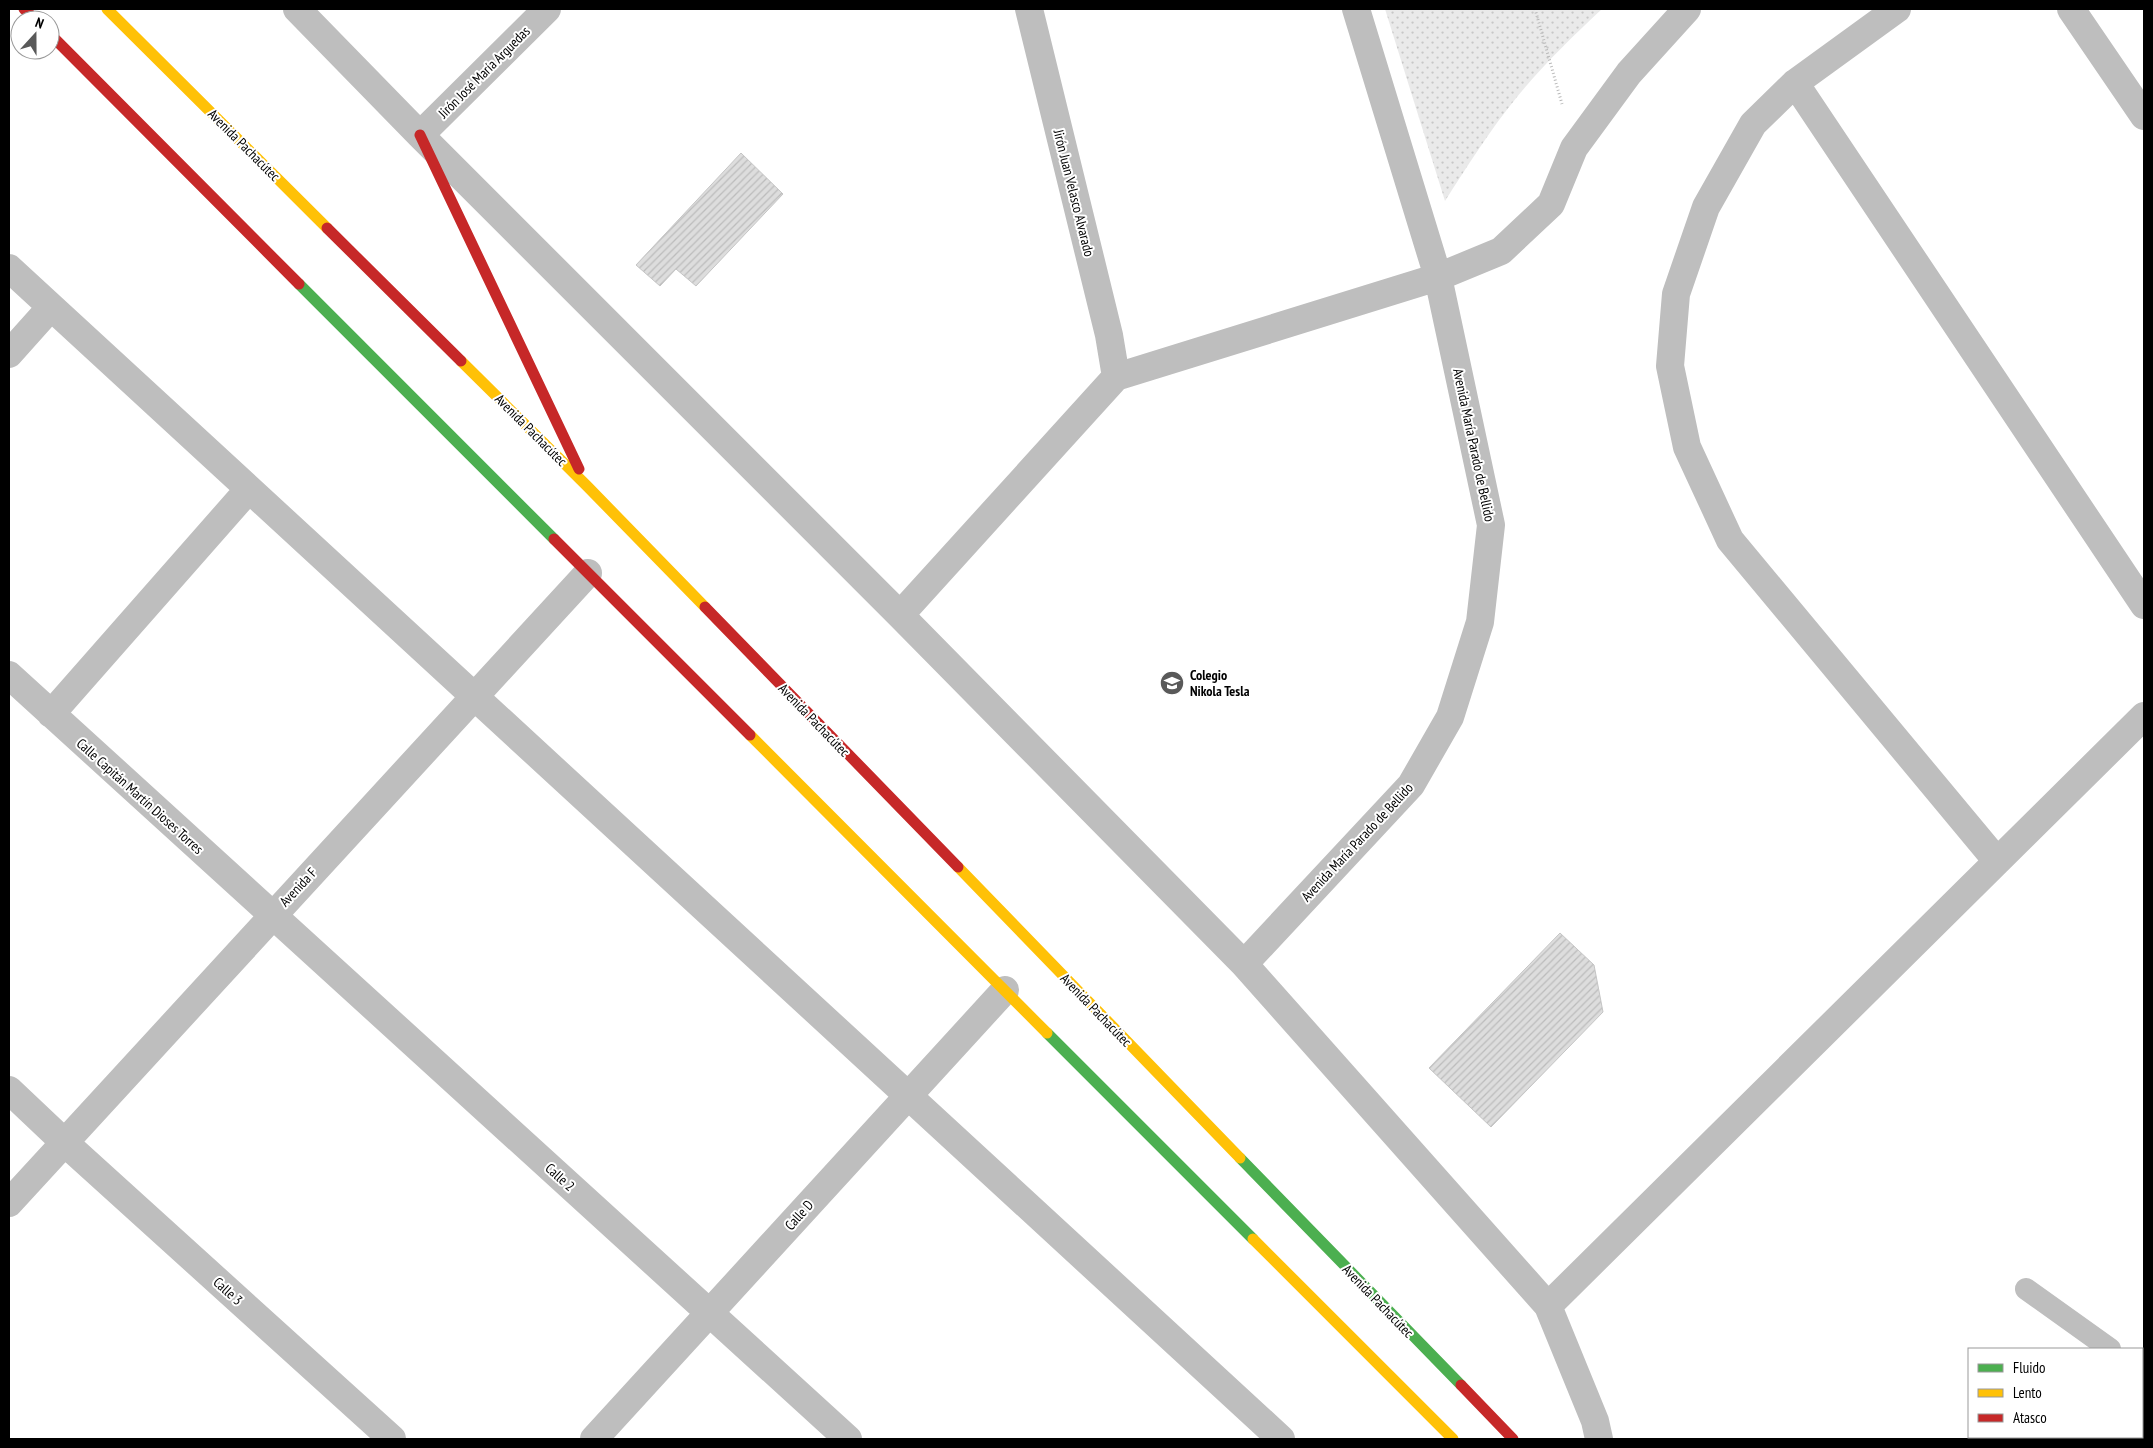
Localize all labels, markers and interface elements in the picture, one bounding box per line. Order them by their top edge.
north arrow [10,10,60,60]
text: N [33,13,46,33]
street label: Jirón José María Arguedas [434,22,534,122]
street label: Avenida Pachacútec [204,105,284,185]
street label: Jirón Juan Velasco Alvarado [1049,127,1098,258]
street label: Avenida María Parado de Bellido [1449,367,1499,523]
street label: Avenida Pachacútec [491,390,571,470]
place label: Colegio Nikola Tesla [1190,666,1250,700]
school or university icon: Colegio Nikola Tesla [1159,670,1185,696]
street label: Avenida Pachacútec [775,680,853,760]
street label: Calle Capitán Martín Dioses Torres [73,734,207,858]
street label: Avenida María Parado de Bellido [1297,779,1417,905]
street label: Avenida F [275,864,321,910]
street label: Avenida Pachacútec [1057,970,1135,1050]
street label: Calle 2 [542,1159,578,1195]
street label: Calle D [781,1196,817,1234]
street label: Avenida Pachacútec [1339,1261,1417,1341]
street label: Calle 3 [210,1273,246,1309]
legend [1968,1348,2143,1438]
text: Fluido [2013,1358,2045,1377]
text: Lento [2013,1383,2042,1402]
text: Atasco [2013,1408,2047,1427]

